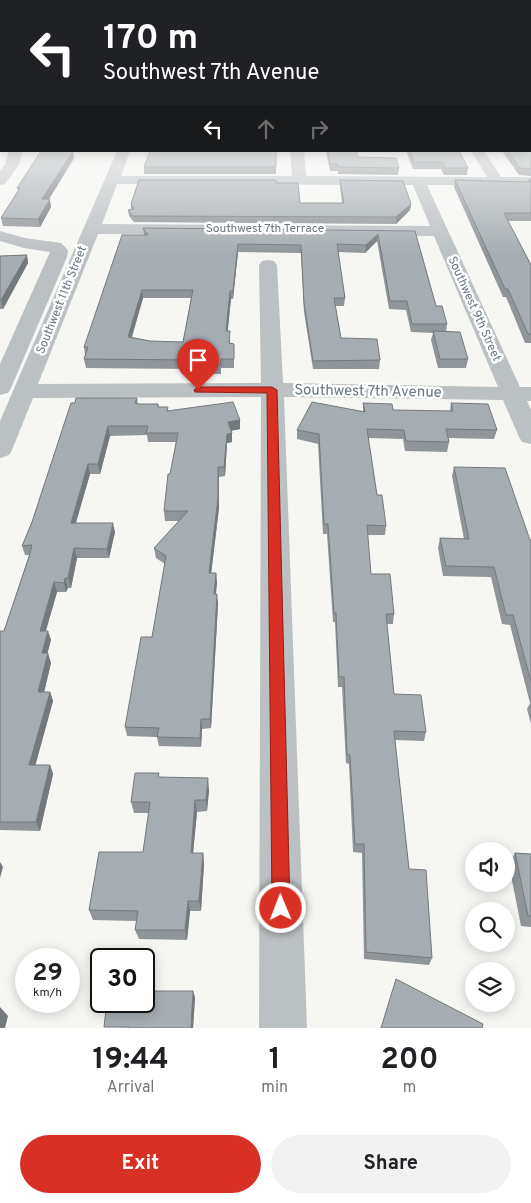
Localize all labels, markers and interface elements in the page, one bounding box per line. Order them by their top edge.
text: 170 m [103,17,198,61]
icon: left [20,20,85,85]
text: Southwest 7th Avenue [103,60,319,87]
icon: left [199,115,227,143]
icon: ahead [252,115,280,143]
icon: right [305,115,333,143]
street label: Southwest 7th Terrace [206,221,324,237]
street label: Southwest 11th Street [33,244,91,356]
street label: Southwest 9th Street [444,254,504,364]
pin [177,339,219,390]
icon: arrive [184,346,212,374]
street label: Southwest 7th Avenue [294,381,442,403]
map controls [465,842,515,1012]
button: sound [465,842,515,892]
position arrow [254,881,306,933]
button: search [465,902,515,952]
speed limit sign: 30 [90,948,155,1013]
text: 29 [32,958,63,990]
button: layers [465,962,515,1012]
text: km/h [33,985,62,1001]
text: 19:44 [93,1042,169,1079]
text: 1 [269,1042,281,1079]
text: 200 [381,1042,438,1079]
text: Arrival [107,1078,155,1098]
text: min [261,1078,288,1098]
text: m [403,1078,416,1098]
button: Exit [20,1135,261,1193]
button: Share [271,1135,511,1193]

